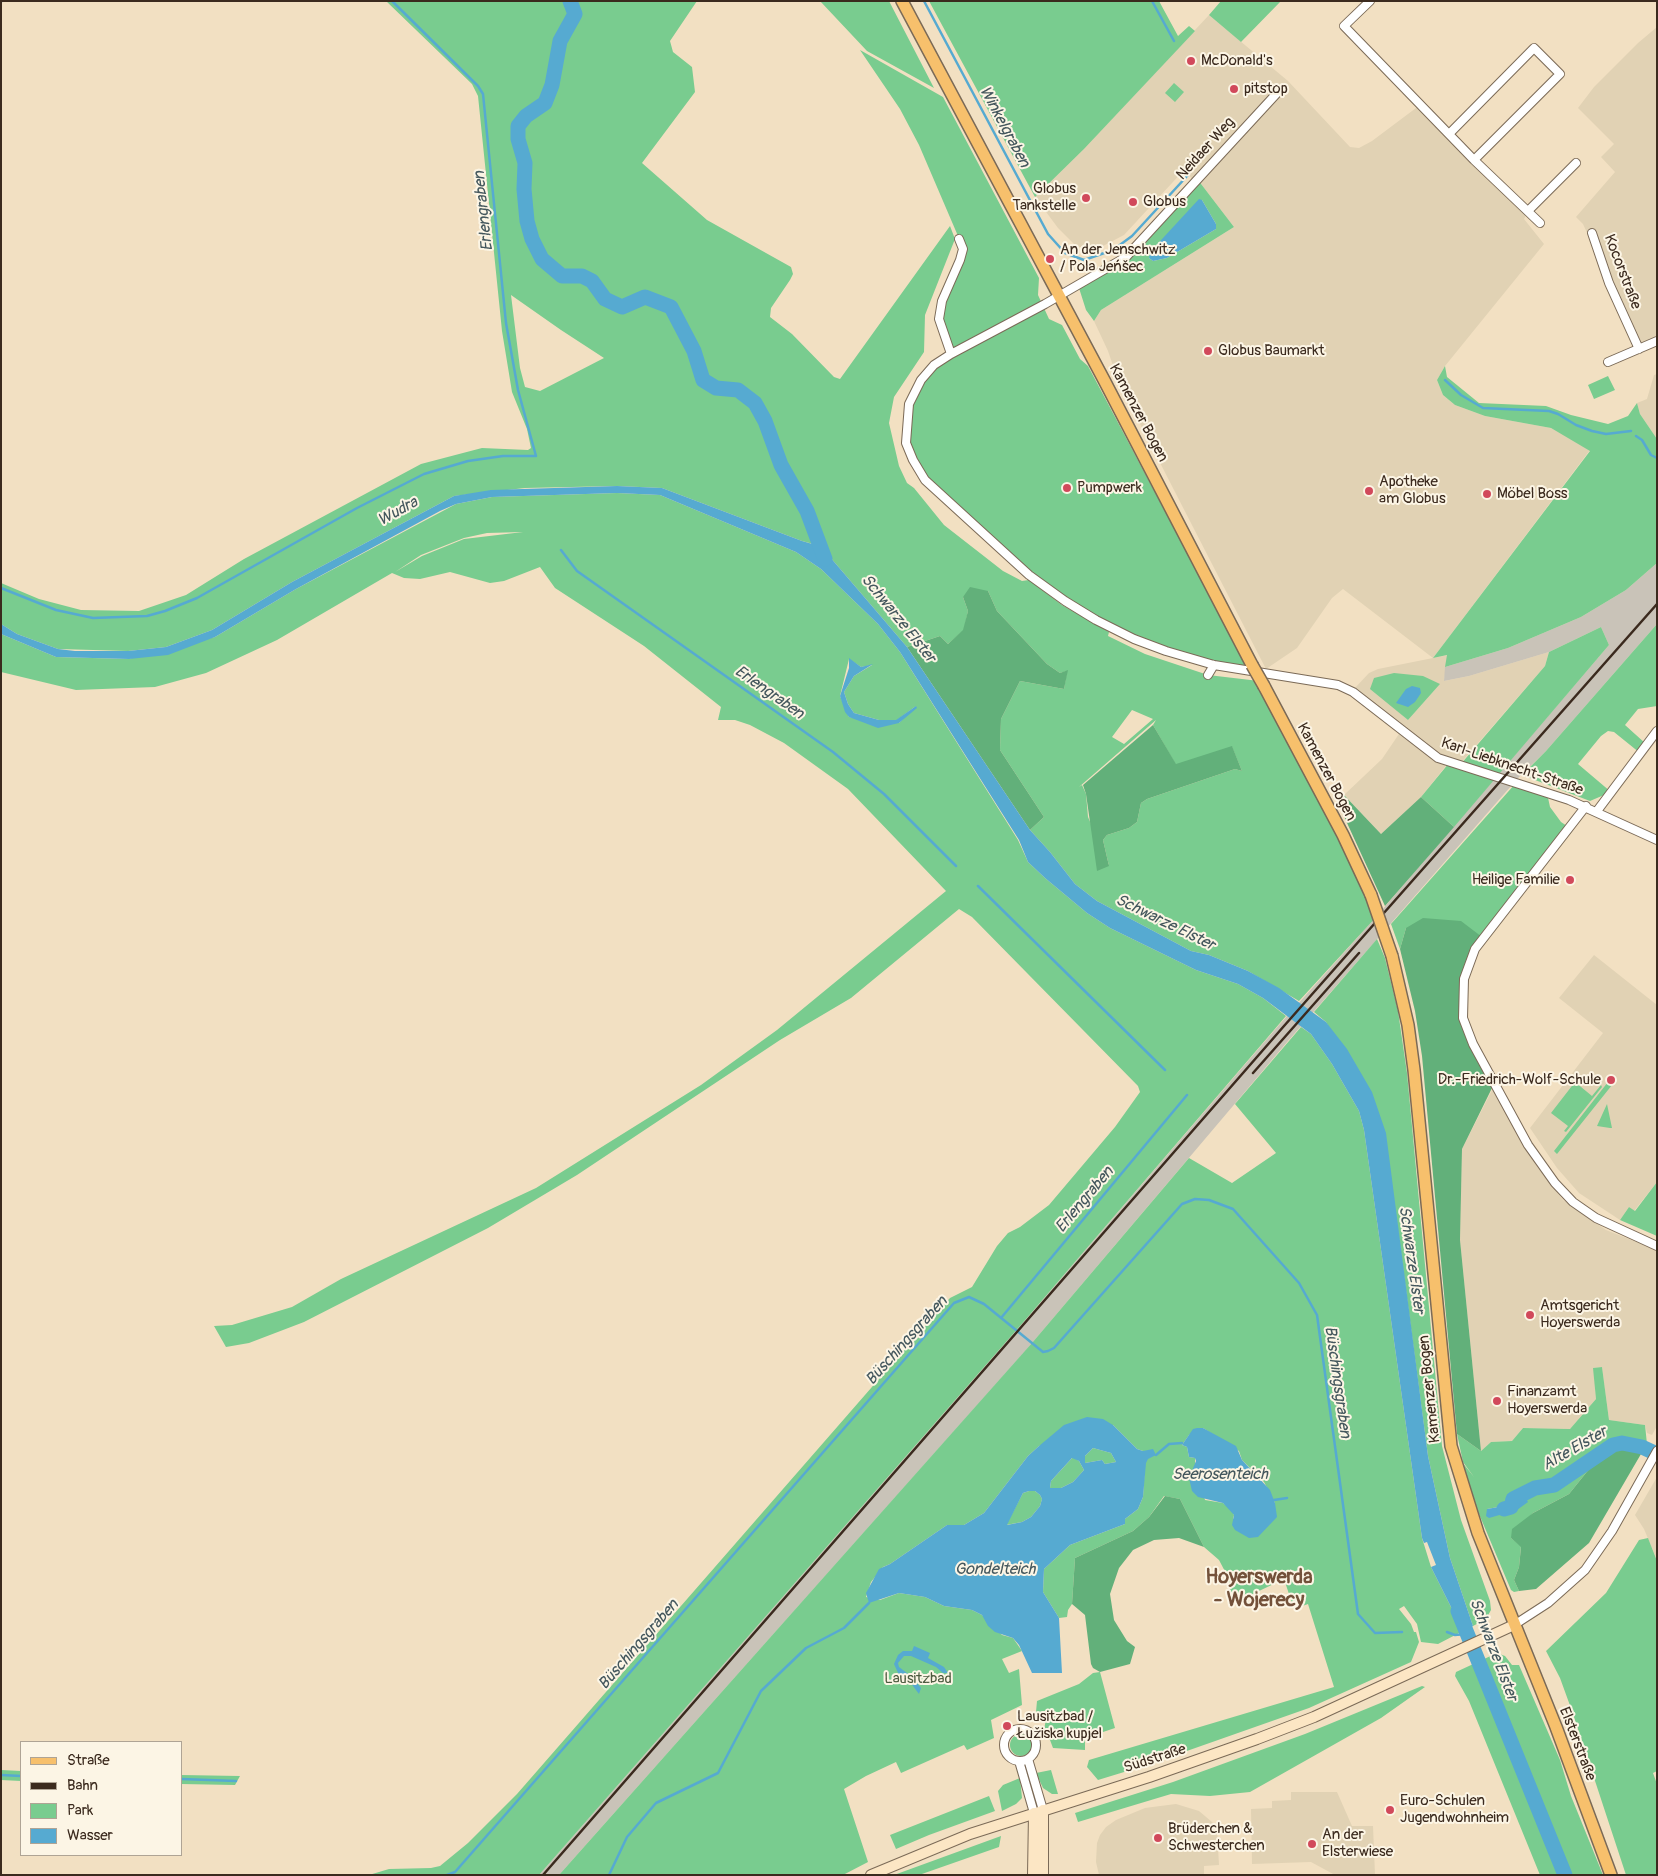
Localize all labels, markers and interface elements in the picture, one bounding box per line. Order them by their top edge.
place label: McDonald's [1201,52,1273,70]
marker: McDonald's [1185,55,1197,67]
place label: pitstop [1244,80,1288,98]
water label: Winkelgraben [975,83,1033,171]
marker: pitstop [1228,83,1240,95]
street label: Neidaer Weg [1173,114,1239,184]
water label: Erlengraben [470,170,498,252]
place label: Globus Tankstelle [1013,180,1076,215]
marker: Globus Tankstelle [1080,192,1092,204]
place label: Globus [1143,193,1186,211]
marker: Globus [1127,196,1139,208]
street label: Kocorstraße [1599,232,1645,312]
place label: An der Jenschwitz / Pola Jeńšec [1060,241,1175,276]
marker: An der Jenschwitz / Pola Jeńšec [1044,253,1056,265]
place label: Globus Baumarkt [1218,342,1324,360]
marker: Globus Baumarkt [1202,345,1214,357]
street label: Kamenzer Bogen [1105,361,1171,465]
place label: Apotheke am Globus [1379,473,1446,508]
place label: Pumpwerk [1077,479,1142,497]
marker: Pumpwerk [1061,482,1073,494]
marker: Apotheke am Globus [1363,485,1375,497]
place label: Möbel Boss [1497,485,1568,503]
marker: Möbel Boss [1481,488,1493,500]
water label: Wudra [375,493,421,531]
water label: Schwarze Elster [857,571,939,667]
water label: Erlengraben [731,662,807,724]
street label: Kamenzer Bogen [1293,720,1359,824]
street label: Karl-Liebknecht-Straße [1439,734,1585,800]
place label: Heilige Familie [1472,871,1560,889]
marker: Heilige Familie [1564,874,1576,886]
water label: Schwarze Elster [1112,891,1218,955]
place label: Dr.-Friedrich-Wolf-Schule [1438,1071,1601,1089]
marker: Dr.-Friedrich-Wolf-Schule [1605,1074,1617,1086]
water label: Erlengraben [1052,1163,1118,1237]
water label: Schwarze Elster [1394,1205,1428,1315]
water label: Büschingsgraben [862,1293,952,1389]
place label: Amtsgericht Hoyerswerda [1540,1297,1620,1332]
marker: Amtsgericht Hoyerswerda [1524,1309,1536,1321]
water label: Büschingsgraben [1320,1325,1354,1439]
street label: Kamenzer Bogen [1415,1334,1445,1444]
place label: Finanzamt Hoyerswerda [1507,1383,1587,1418]
marker: Finanzamt Hoyerswerda [1491,1395,1503,1407]
water label: Alte Elster [1539,1423,1611,1475]
water label: Seerosenteich [1172,1465,1268,1485]
water label: Gondelteich [955,1560,1035,1580]
district label: Hoyerswerda - Wojerecy [1206,1566,1312,1613]
water label: Büschingsgraben [595,1596,683,1694]
water label: Schwarze Elster [1465,1596,1521,1704]
park label: Lausitzbad [884,1670,952,1688]
street label: Elsterstraße [1555,1705,1599,1783]
place label: Lausitzbad / Łužiska kupjel [1017,1708,1102,1743]
marker: Lausitzbad / Łužiska kupjel [1001,1720,1013,1732]
street label: Südstraße [1122,1740,1188,1778]
legend [20,1741,182,1856]
text: Straße [67,1751,110,1770]
text: Bahn [67,1776,98,1795]
place label: Euro-Schulen Jugendwohnheim [1400,1792,1509,1827]
text: Park [67,1801,93,1820]
marker: Euro-Schulen Jugendwohnheim [1384,1804,1396,1816]
place label: Brüderchen & Schwesterchen [1168,1820,1265,1855]
text: Wasser [67,1826,113,1845]
place label: An der Elsterwiese [1322,1826,1393,1861]
marker: Brüderchen & Schwesterchen [1152,1832,1164,1844]
marker: An der Elsterwiese [1306,1838,1318,1850]

